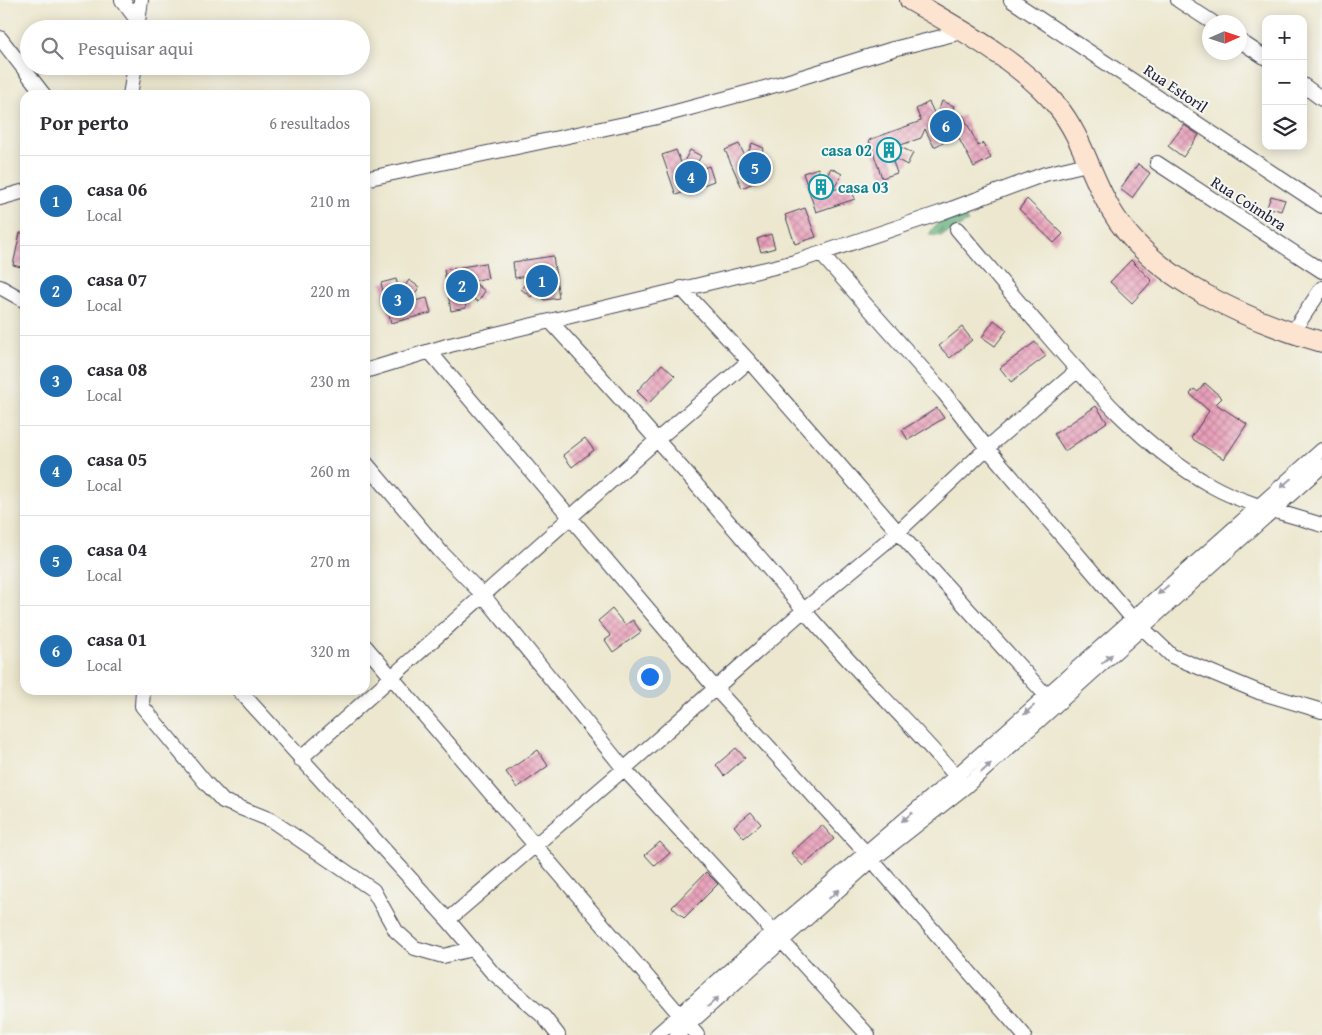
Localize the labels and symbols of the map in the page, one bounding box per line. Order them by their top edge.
north arrow [1202,15,1247,60]
street label: Rua Estoril [1139,58,1213,119]
pin: 6 [930,107,962,145]
building icon: casa 02 [876,137,902,163]
place label: casa 02 [821,138,872,162]
pin: 5 [739,149,771,187]
pin: 4 [675,158,707,196]
street label: Rua Coimbra [1207,170,1292,237]
building icon: casa 03 [808,174,834,200]
place label: casa 03 [838,175,889,199]
pin: 1 [526,262,558,300]
pin: 2 [446,267,478,305]
pin: 3 [382,281,414,319]
one-way arrow [1280,477,1292,489]
one-way arrow [1158,584,1170,596]
one-way arrow [1100,653,1112,665]
your location [637,664,663,690]
one-way arrow [1024,704,1036,716]
one-way arrow [979,762,992,773]
one-way arrow [901,811,914,822]
one-way arrow [828,888,840,900]
one-way arrow [707,997,720,1008]

